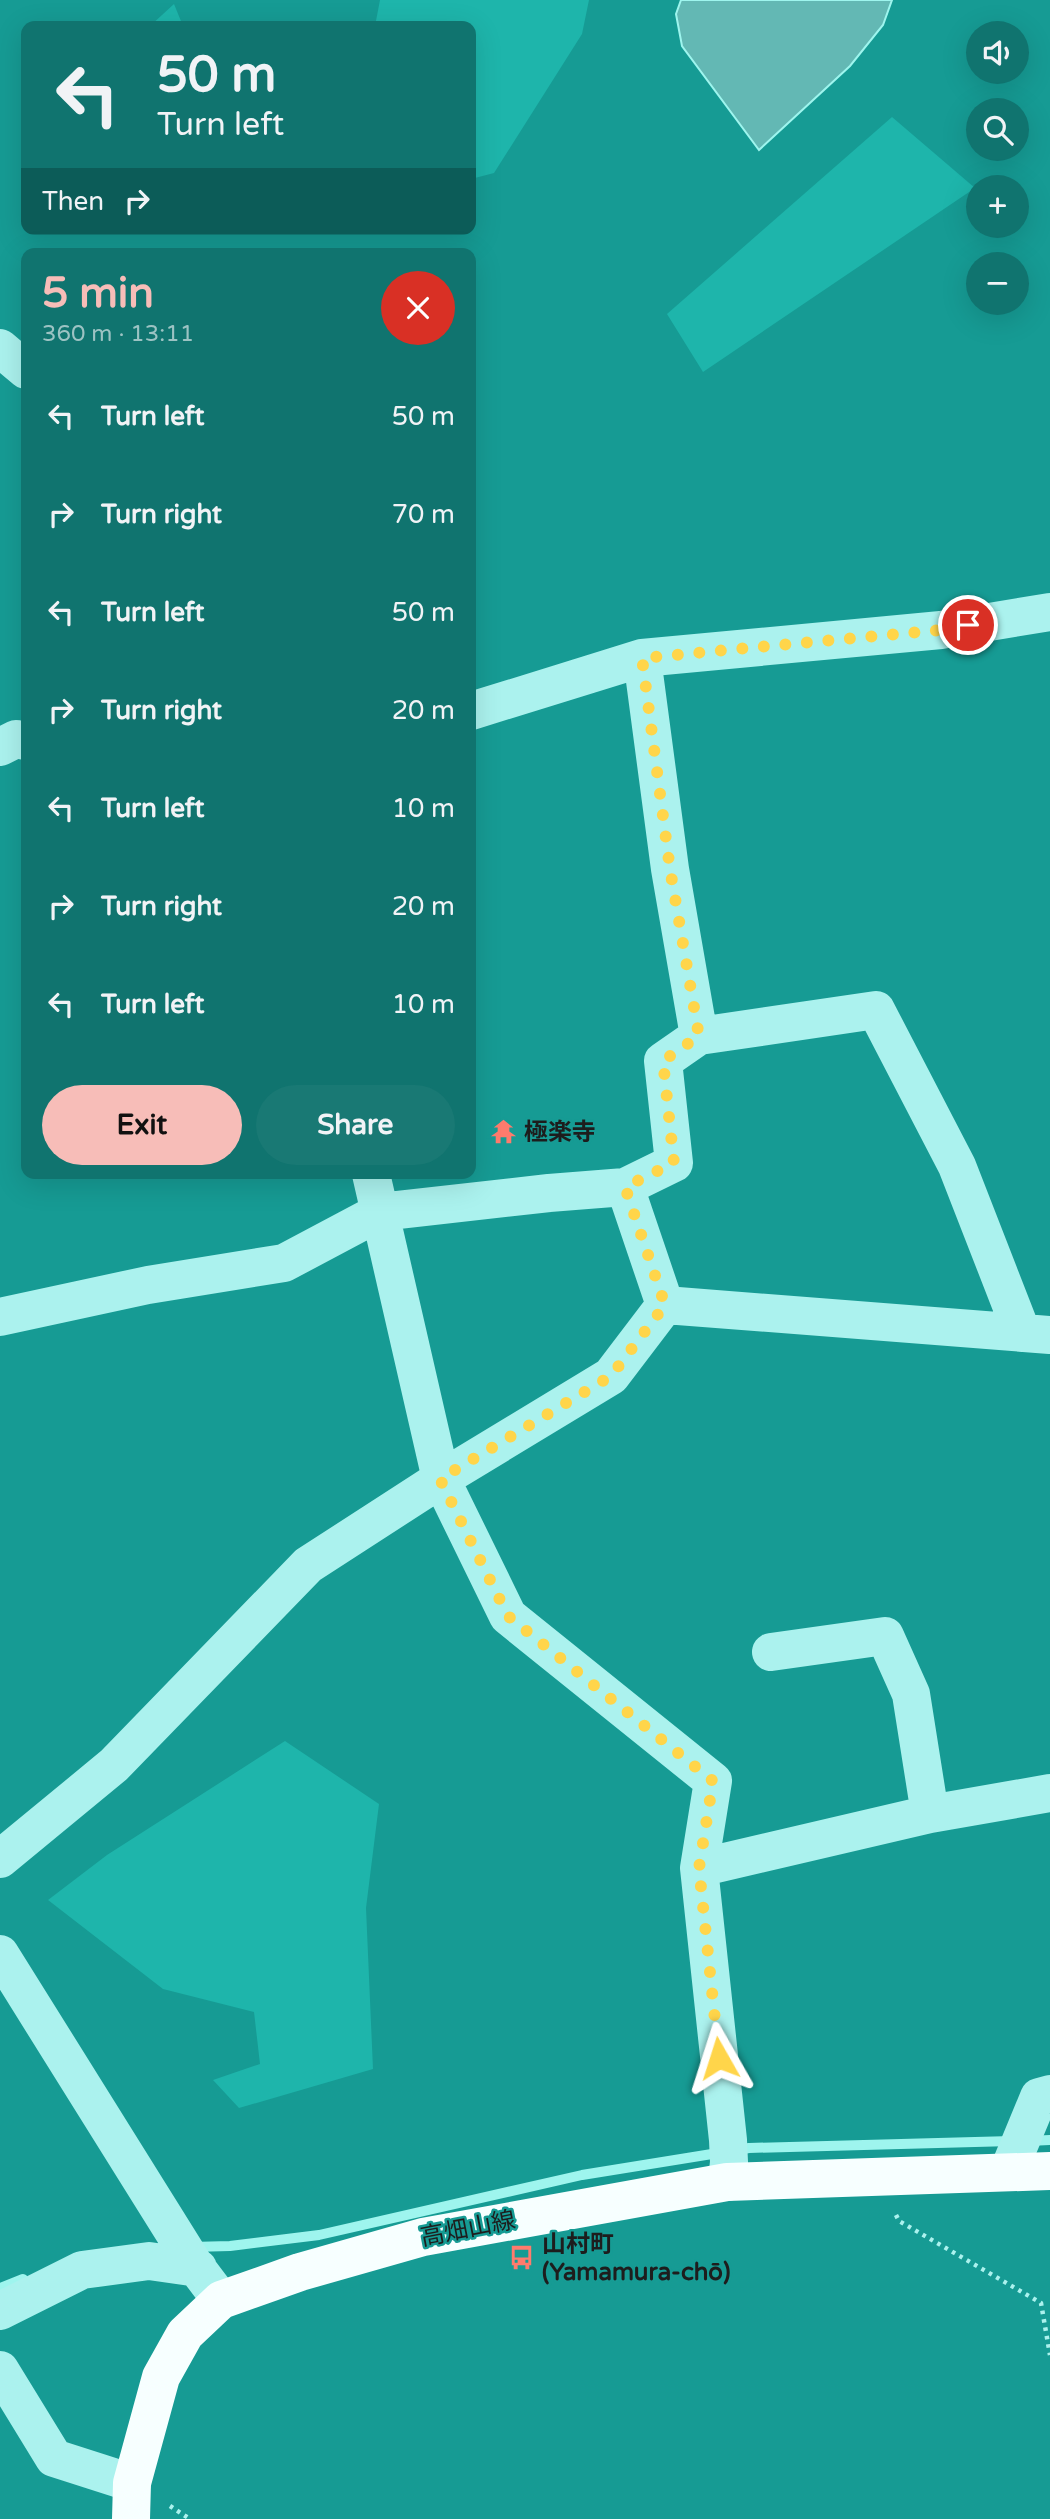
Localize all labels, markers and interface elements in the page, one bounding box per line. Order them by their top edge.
map controls [966,21,1029,315]
button: sound [966,21,1029,84]
text: 50 m [157,46,276,105]
icon: left [42,49,133,140]
button: search [966,98,1029,161]
text: Turn left [157,106,284,144]
button: + [966,175,1029,238]
icon: right [118,182,156,220]
text: Then [42,186,104,217]
button: − [966,252,1029,315]
text: 5 min [42,268,154,319]
button: close [381,271,455,345]
text: 360 m · 13:11 [42,320,194,348]
icon: left [42,397,80,435]
text: Turn left [101,401,204,432]
text: 50 m [392,401,455,432]
icon: right [42,495,80,533]
text: Turn right [101,499,222,530]
text: 70 m [392,499,455,530]
icon: left [42,593,80,631]
pin [938,595,998,655]
text: Turn left [101,597,204,628]
text: 50 m [392,597,455,628]
icon: arrive [949,606,987,644]
icon: right [42,691,80,729]
text: Turn right [101,695,222,726]
text: 20 m [392,695,455,726]
icon: left [42,789,80,827]
text: Turn left [101,793,204,824]
text: 10 m [392,793,455,824]
icon: right [42,887,80,925]
text: Turn right [101,891,222,922]
text: 20 m [392,891,455,922]
icon: left [42,985,80,1023]
text: Turn left [101,989,204,1020]
text: 10 m [392,989,455,1020]
button: Exit [42,1085,242,1165]
button: Share [256,1085,455,1165]
temple icon: 極楽寺 [490,1118,518,1146]
place label: 極楽寺 [524,1118,596,1147]
position arrow [682,2021,756,2095]
street label: 高畑山線 [418,2206,518,2252]
place label: 山村町 (Yamamura-chō) [542,2230,730,2287]
bus stop icon: 山村町 (Yamamura-chō) [508,2244,536,2272]

